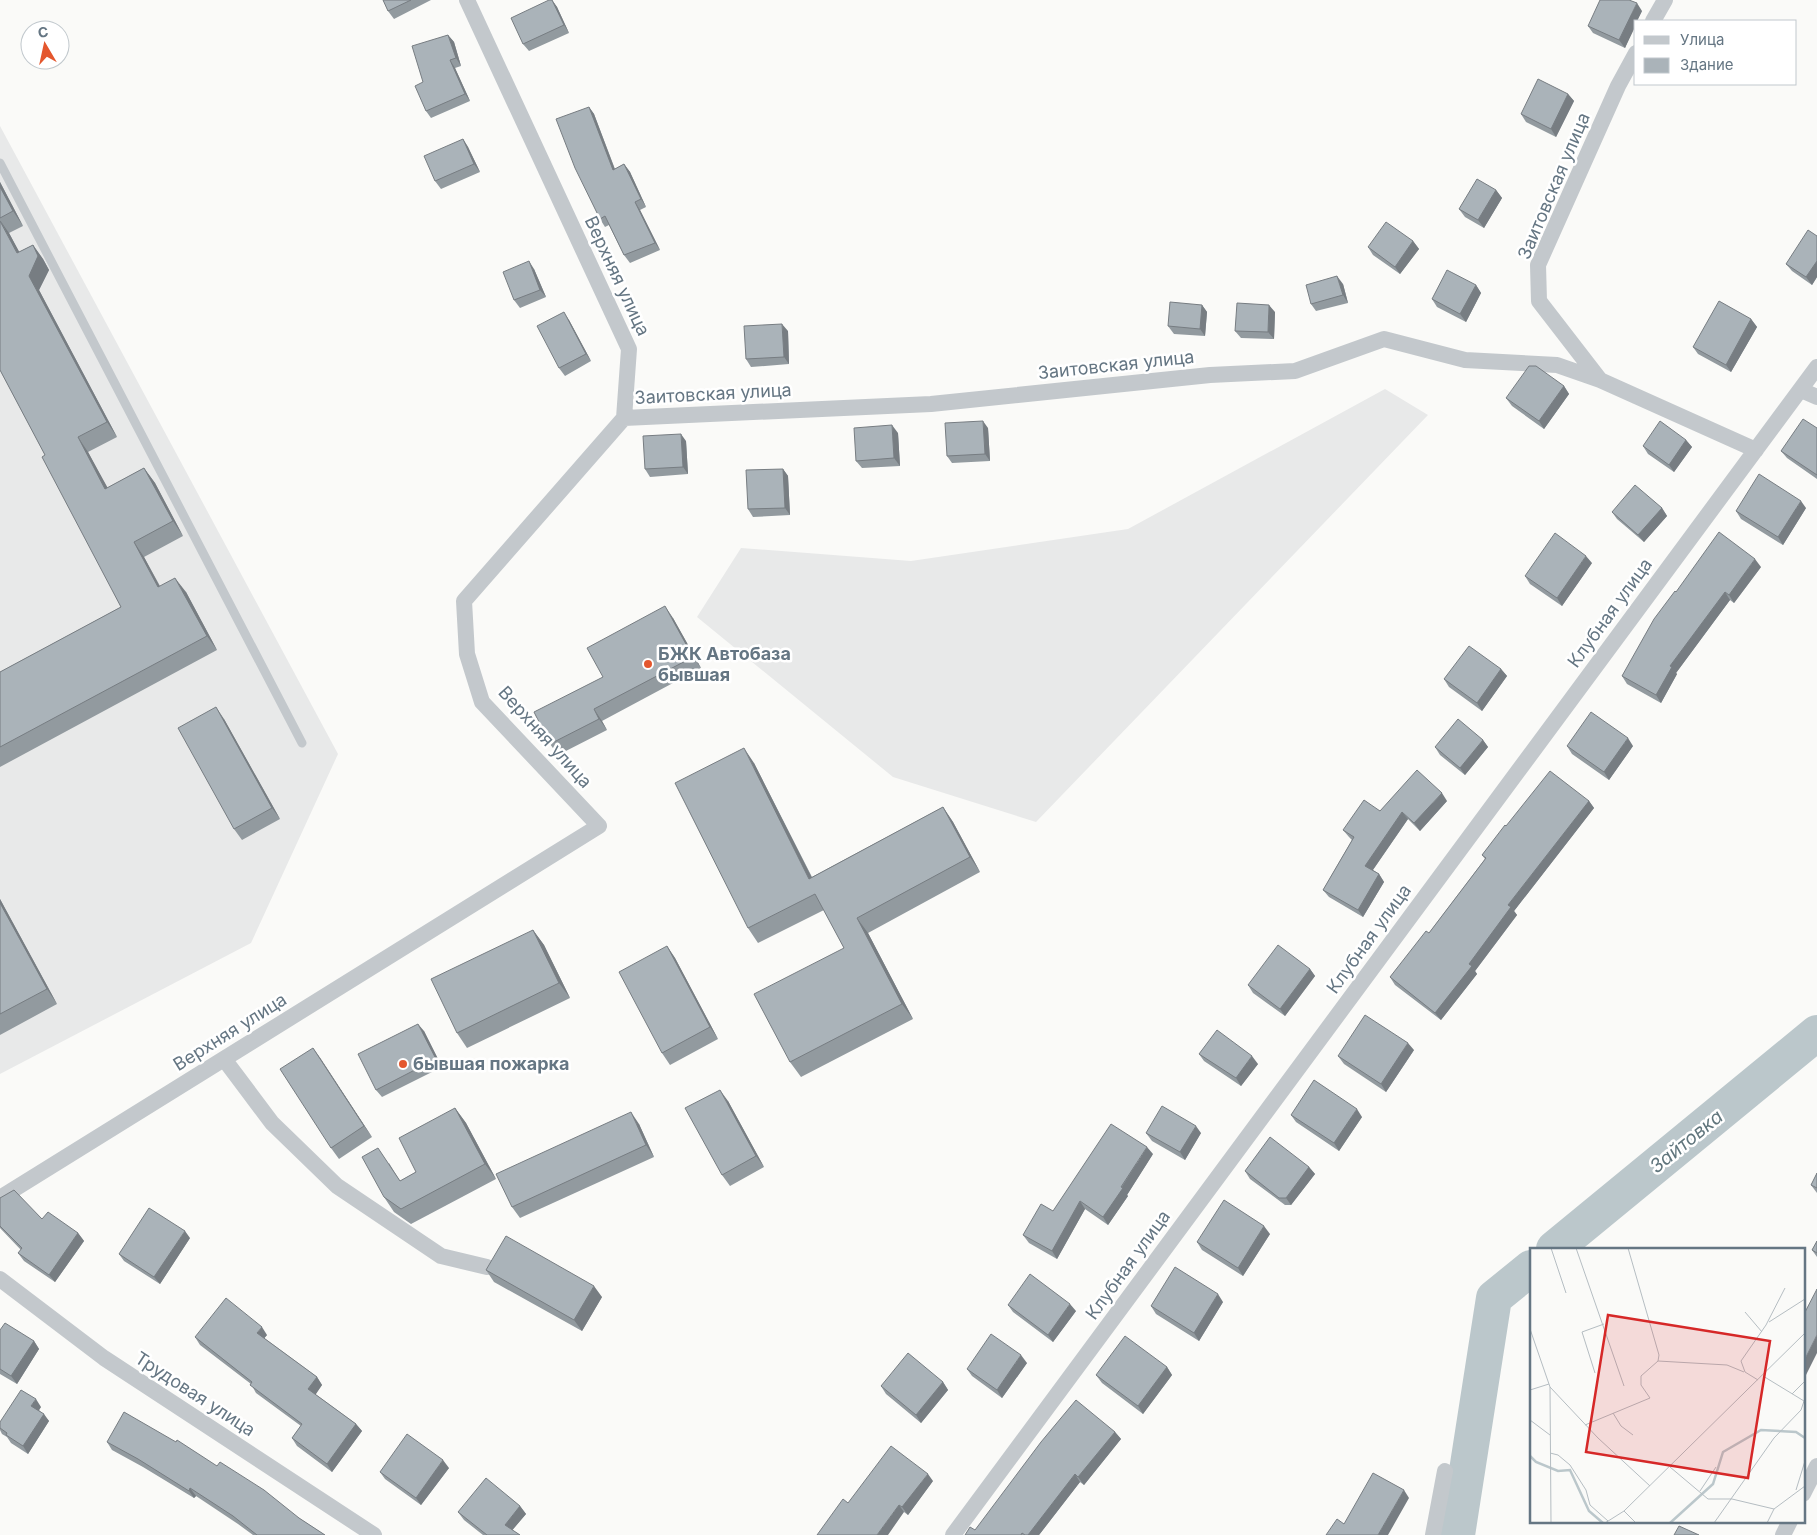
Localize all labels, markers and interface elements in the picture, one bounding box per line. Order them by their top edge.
north arrow [20,20,70,70]
legend [1634,20,1797,85]
text: С [36,22,49,41]
text: Улица [1680,30,1724,49]
text: Здание [1680,55,1734,74]
street label: Заитовская улица [1513,109,1594,262]
street label: Верхняя улица [581,213,654,339]
street label: Заитовская улица [1037,346,1195,383]
street label: Заитовская улица [634,379,792,408]
street label: Клубная улица [1563,554,1656,671]
place label: БЖК Автобаза бывшая [658,643,791,685]
marker: БЖК Автобаза бывшая [642,658,654,670]
street label: Верхняя улица [494,682,597,792]
street label: Клубная улица [1322,880,1415,997]
street label: Верхняя улица [169,988,290,1075]
place label: бывшая пожарка [413,1053,569,1074]
marker: бывшая пожарка [397,1058,409,1070]
water label: Зайтовка [1645,1105,1728,1178]
street label: Клубная улица [1081,1206,1174,1323]
inset map [1530,1248,1804,1522]
street label: Трудовая улица [131,1347,259,1440]

